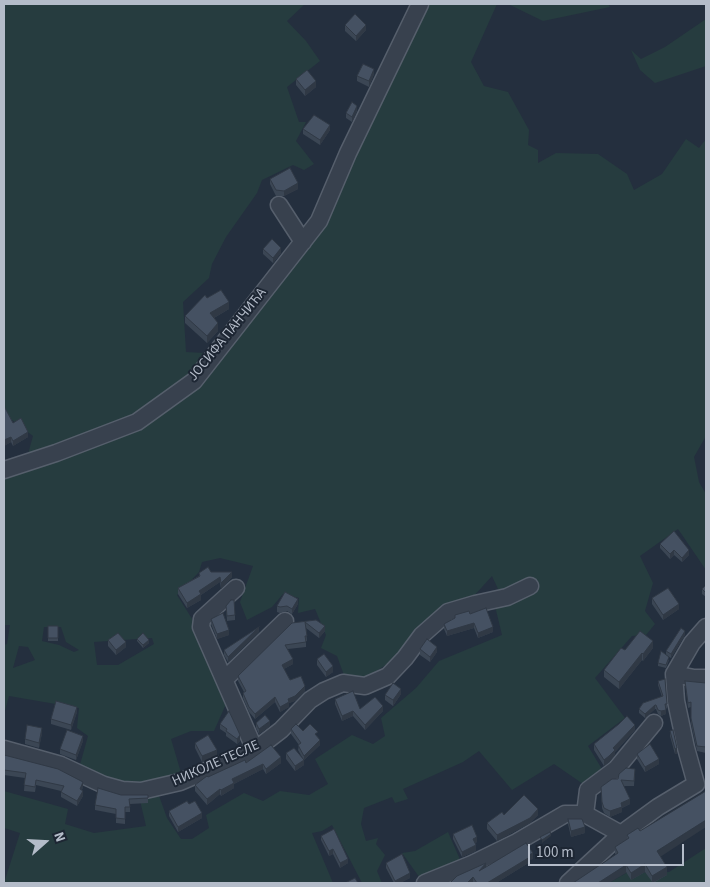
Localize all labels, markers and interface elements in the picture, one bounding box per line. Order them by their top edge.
street label: ЈОСИФА ПАНЧИЋА [185,285,271,385]
street label: НИКОЛЕ ТЕСЛЕ [170,737,262,791]
north arrow [20,817,70,867]
text: N [48,829,70,845]
scale bar [530,834,686,866]
text: 100 m [536,842,574,863]

